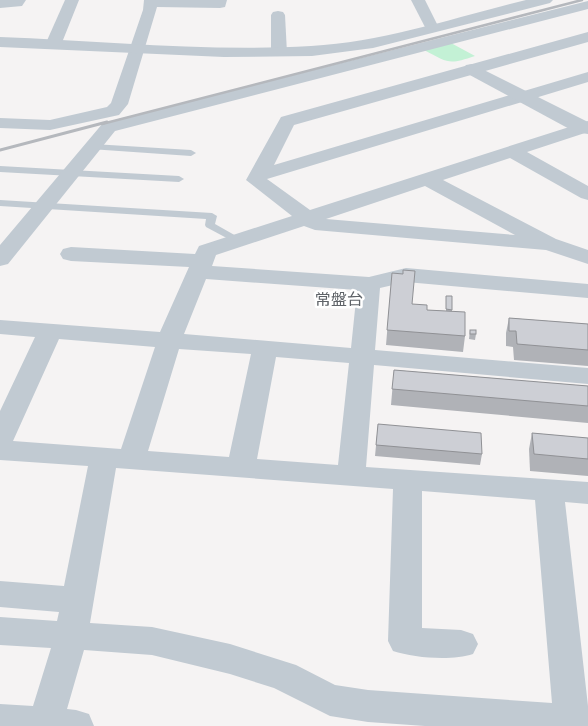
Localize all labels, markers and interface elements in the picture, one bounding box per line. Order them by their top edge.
district label: 常盤台 [315,290,363,308]

